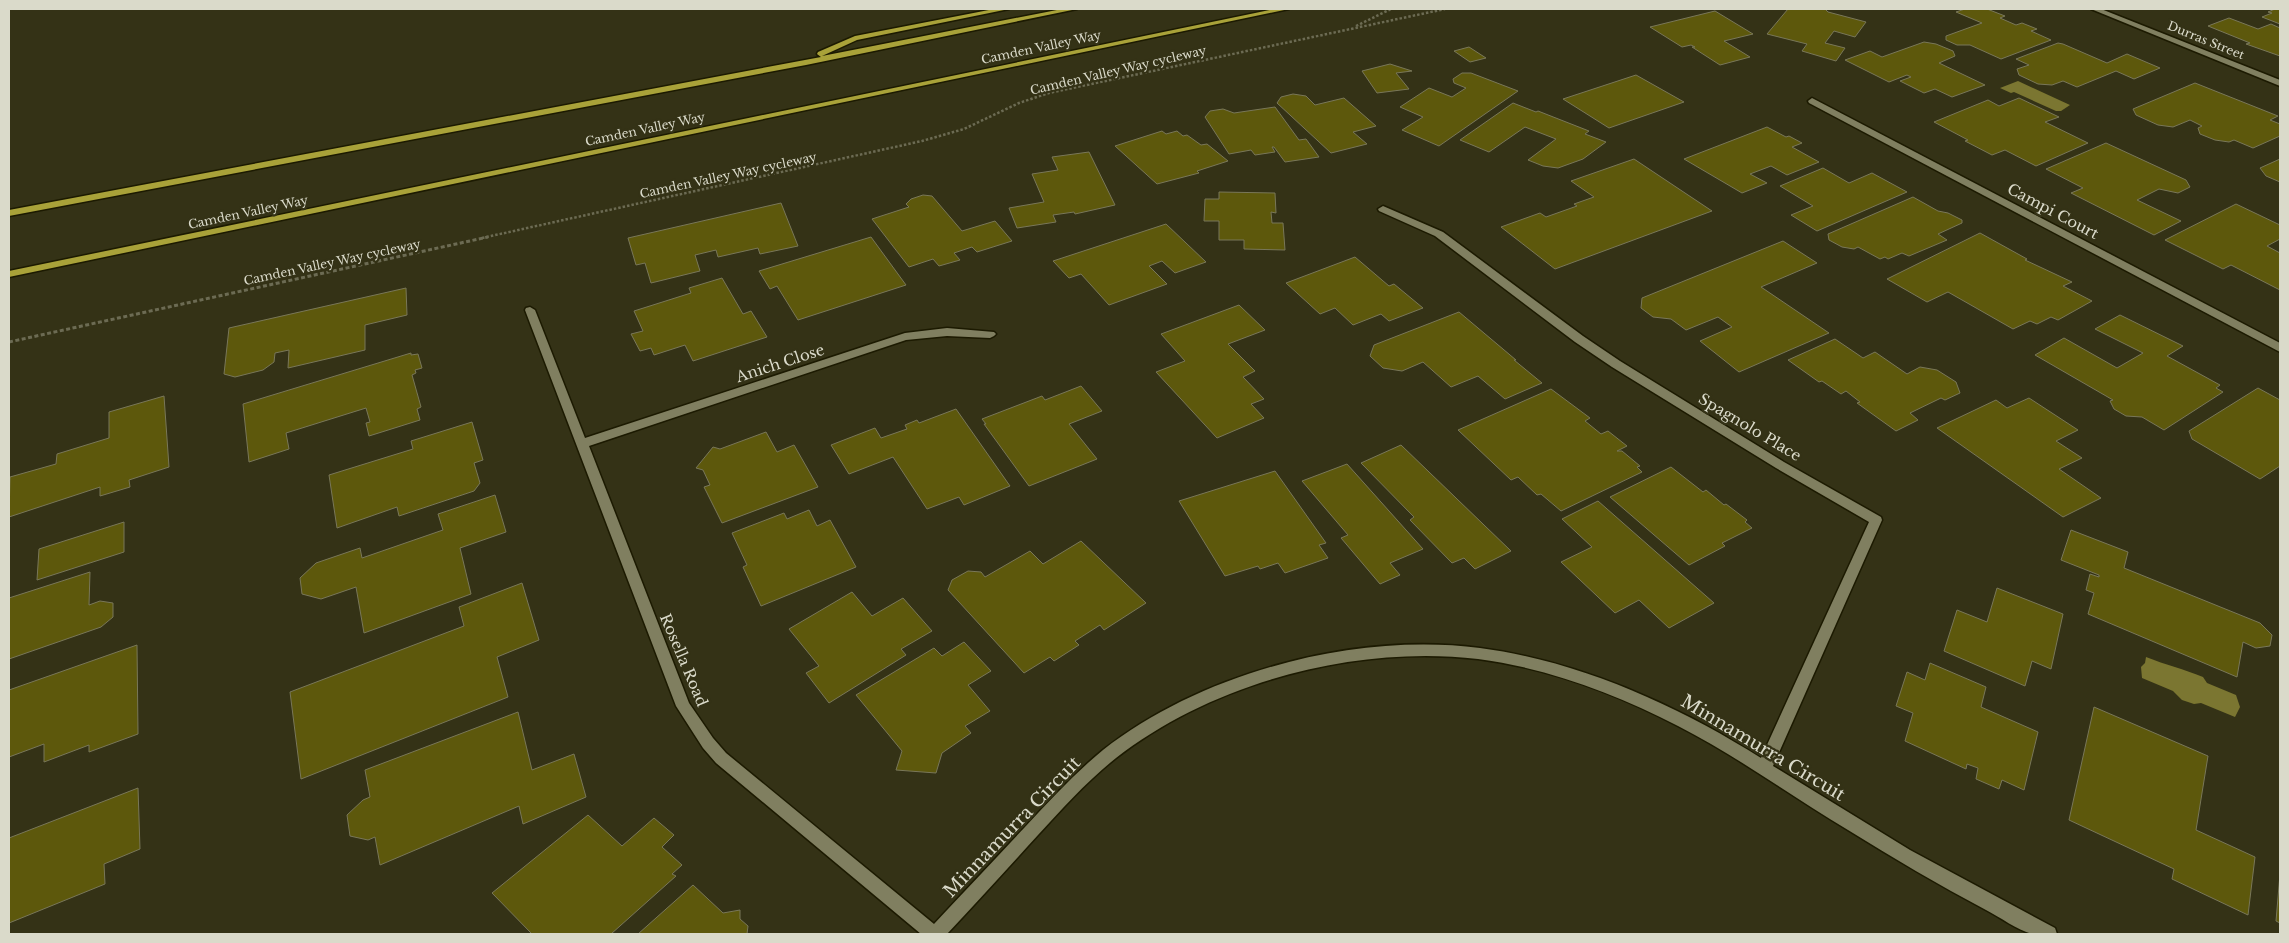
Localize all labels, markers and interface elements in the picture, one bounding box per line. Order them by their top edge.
street label: Durras Street [2165,18,2247,62]
street label: Camden Valley Way [980,27,1103,67]
street label: Camden Valley Way cycleway [1028,42,1208,98]
street label: Camden Valley Way [584,109,707,149]
street label: Camden Valley Way cycleway [638,149,818,201]
street label: Campi Court [2004,179,2102,243]
street label: Camden Valley Way [187,192,310,232]
street label: Camden Valley Way cycleway [242,236,422,288]
street label: Anich Close [732,340,827,387]
street label: Spagnolo Place [1695,389,1805,465]
street label: Rosella Road [656,611,712,709]
street label: Minnamurra Circuit [1677,690,1849,806]
street label: Minnamurra Circuit [939,752,1085,902]

